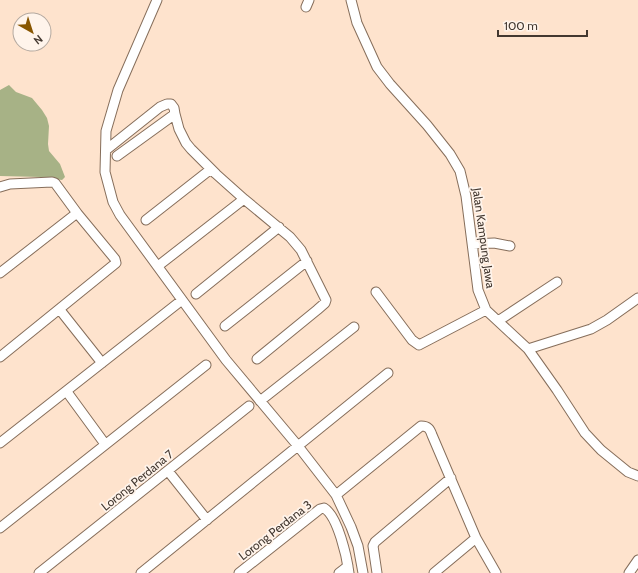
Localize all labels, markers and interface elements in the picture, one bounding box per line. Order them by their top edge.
north arrow [12,12,52,52]
scale bar [498,12,587,38]
text: 100 m [504,18,538,33]
text: N [31,32,46,48]
street label: Jalan Kampung Jawa [469,186,498,289]
street label: Lorong Perdana 7 [98,446,176,514]
street label: Lorong Perdana 3 [235,497,315,563]

